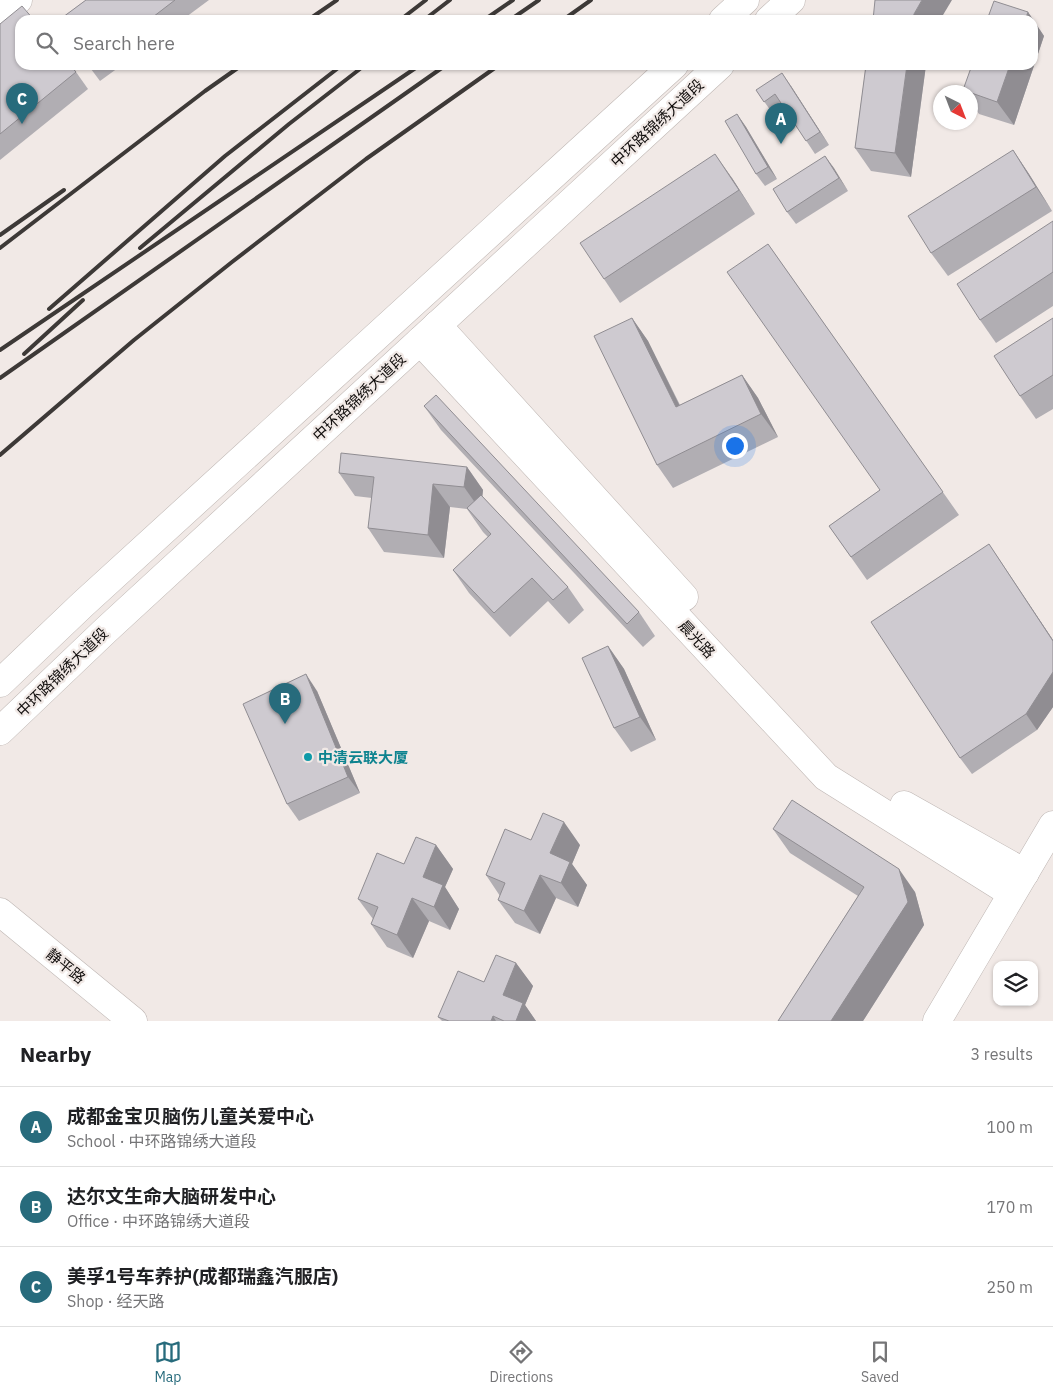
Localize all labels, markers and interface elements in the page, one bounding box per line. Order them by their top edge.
search box [15,15,1038,70]
icon: search [33,29,61,57]
text: Search here [73,31,175,55]
street label: 中环路锦绣大道段 [607,75,707,171]
pin: C [6,83,38,124]
north arrow [933,85,978,130]
pin: A [765,103,797,144]
street label: 中环路锦绣大道段 [309,349,409,445]
your location [722,433,748,459]
street label: 晨光路 [675,616,719,662]
street label: 中环路锦绣大道段 [12,623,112,721]
pin: B [269,683,301,724]
place label: 中清云联大厦 [318,748,408,767]
marker: 中清云联大厦 [302,751,314,763]
street label: 静平路 [43,944,89,988]
map controls [993,961,1038,1006]
button: layers [993,961,1038,1006]
text: Nearby [20,1040,91,1068]
text: 3 results [970,1044,1033,1064]
text: 成都金宝贝脑伤儿童关爱中心 [67,1104,314,1128]
text: A [31,1117,41,1137]
text: 100 m [986,1117,1033,1137]
text: School · 中环路锦绣大道段 [67,1131,256,1151]
text: 达尔文生命大脑研发中心 [67,1184,276,1208]
text: B [31,1197,41,1217]
text: 170 m [986,1197,1033,1217]
text: Office · 中环路锦绣大道段 [67,1211,250,1231]
text: 美孚1号车养护(成都瑞鑫汽服店) [67,1264,338,1288]
text: C [31,1277,41,1297]
text: 250 m [986,1277,1033,1297]
text: Shop · 经天路 [67,1291,164,1311]
tab: Map [154,1338,182,1386]
tab: Directions [490,1338,553,1386]
tab: Saved [861,1338,899,1386]

